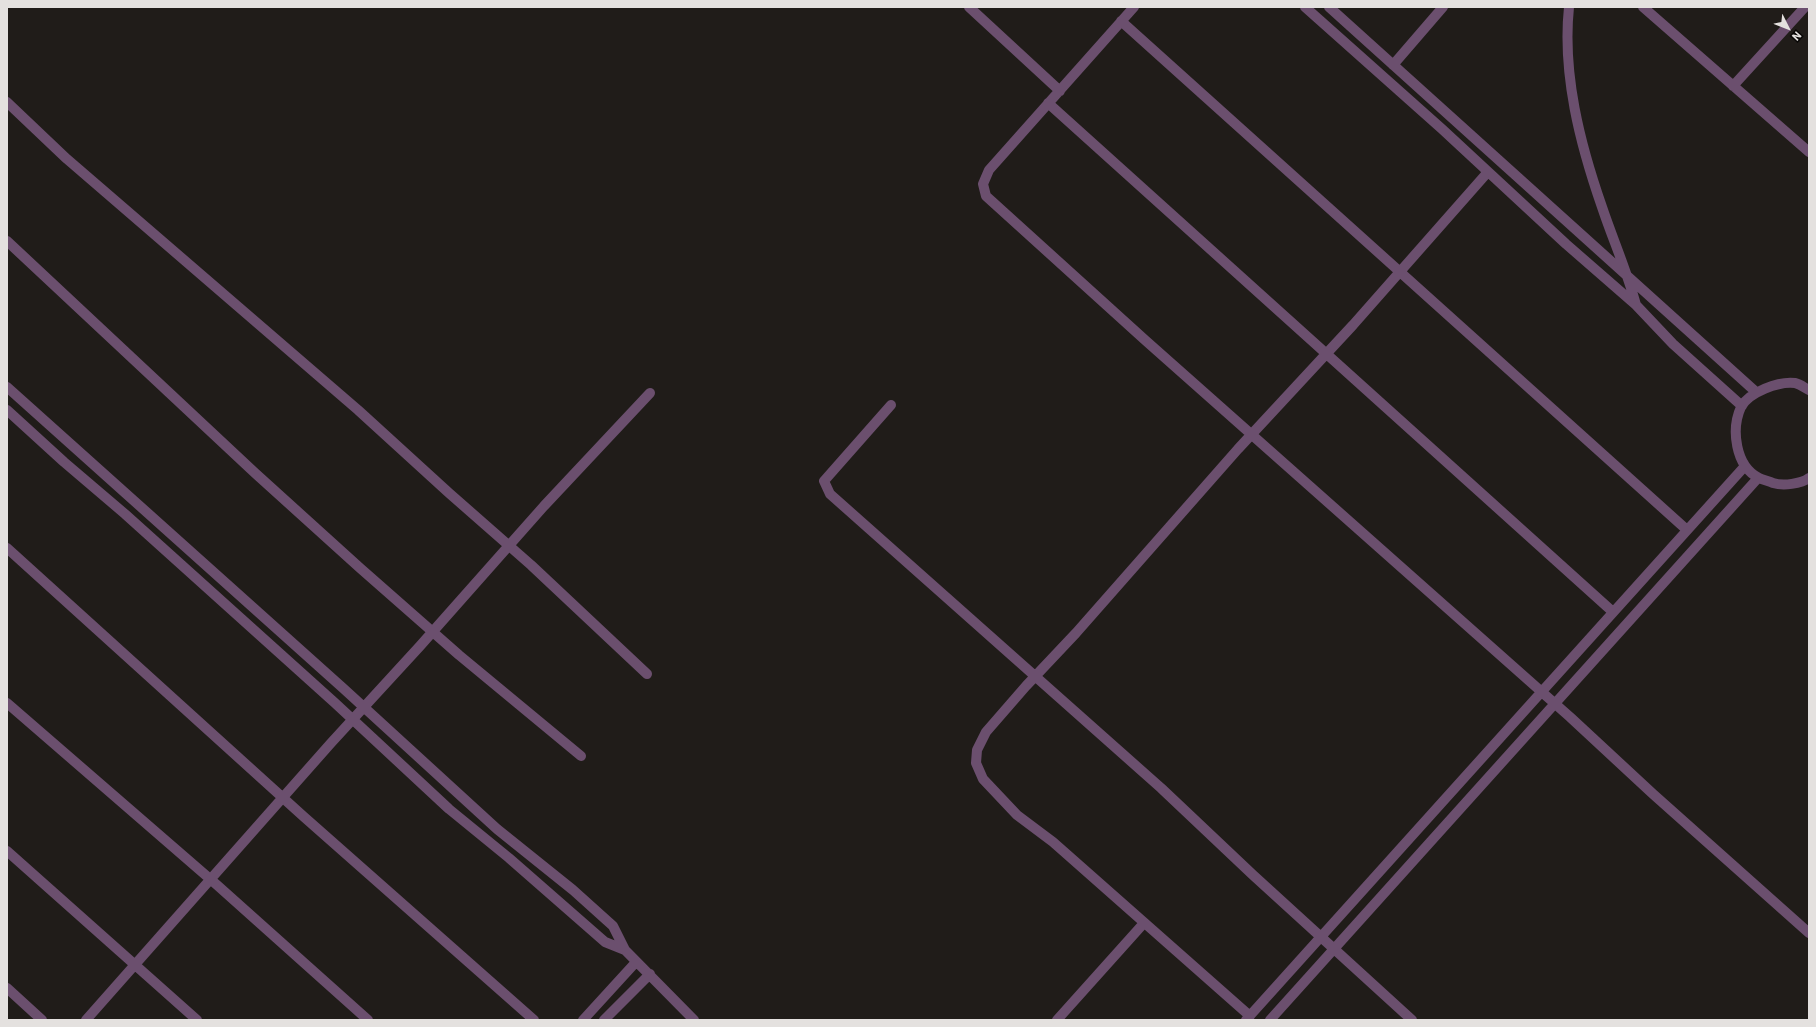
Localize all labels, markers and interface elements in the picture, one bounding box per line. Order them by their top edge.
north arrow [1768,8,1808,48]
text: N [1789,28,1805,44]

